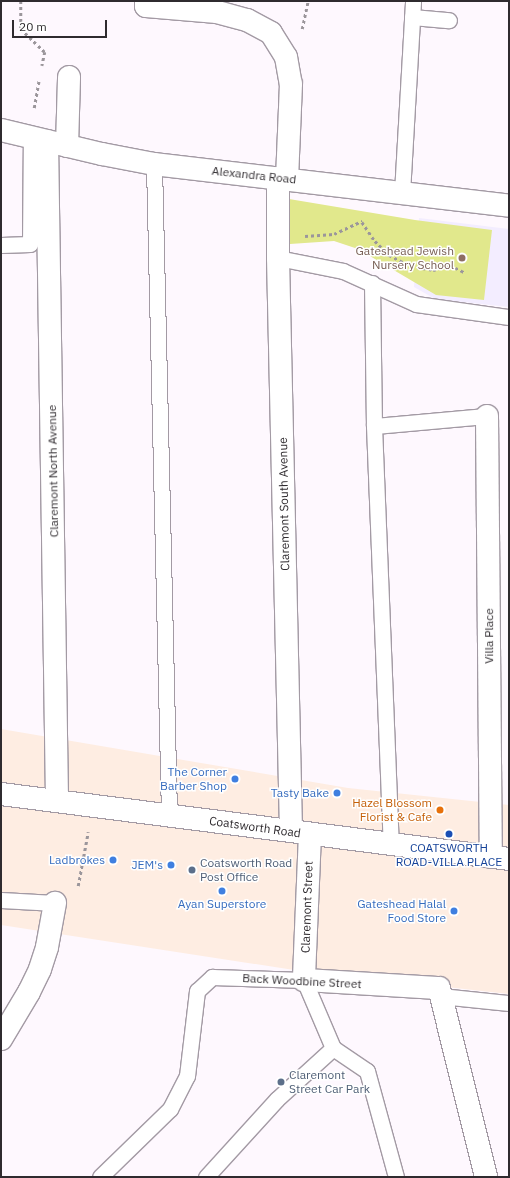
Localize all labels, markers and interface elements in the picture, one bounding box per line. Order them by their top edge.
scale bar [14,12,109,38]
text: 20 m [19,19,47,34]
street label: Alexandra Road [211,163,297,187]
place label: Gateshead Jewish Nursery School [356,244,454,272]
marker: Gateshead Jewish Nursery School [457,253,467,263]
street label: Claremont North Avenue [45,405,61,537]
street label: Claremont South Avenue [276,437,292,571]
street label: Villa Place [482,608,496,664]
place label: The Corner Barber Shop [160,765,227,793]
marker: The Corner Barber Shop [230,774,240,784]
place label: Tasty Bake [271,786,329,800]
marker: Tasty Bake [332,788,342,798]
place label: Hazel Blossom Florist & Cafe [352,796,432,824]
marker: Hazel Blossom Florist & Cafe [435,805,445,815]
street label: Coatsworth Road [208,813,302,841]
marker: COATSWORTH ROAD-VILLA PLACE [444,829,454,839]
place label: COATSWORTH ROAD-VILLA PLACE [396,841,502,869]
place label: Ladbrokes [49,853,105,867]
marker: Ladbrokes [108,855,118,865]
place label: Coatsworth Road Post Office [200,856,292,884]
place label: JEM's [131,858,163,872]
marker: JEM's [166,860,176,870]
street label: Claremont Street [298,861,316,953]
marker: Coatsworth Road Post Office [187,865,197,875]
marker: Ayan Superstore [217,886,227,896]
place label: Ayan Superstore [178,897,266,911]
place label: Gateshead Halal Food Store [357,897,446,925]
marker: Gateshead Halal Food Store [449,906,459,916]
street label: Back Woodbine Street [242,971,362,991]
place label: Claremont Street Car Park [289,1068,370,1096]
marker: Claremont Street Car Park [276,1077,286,1087]

